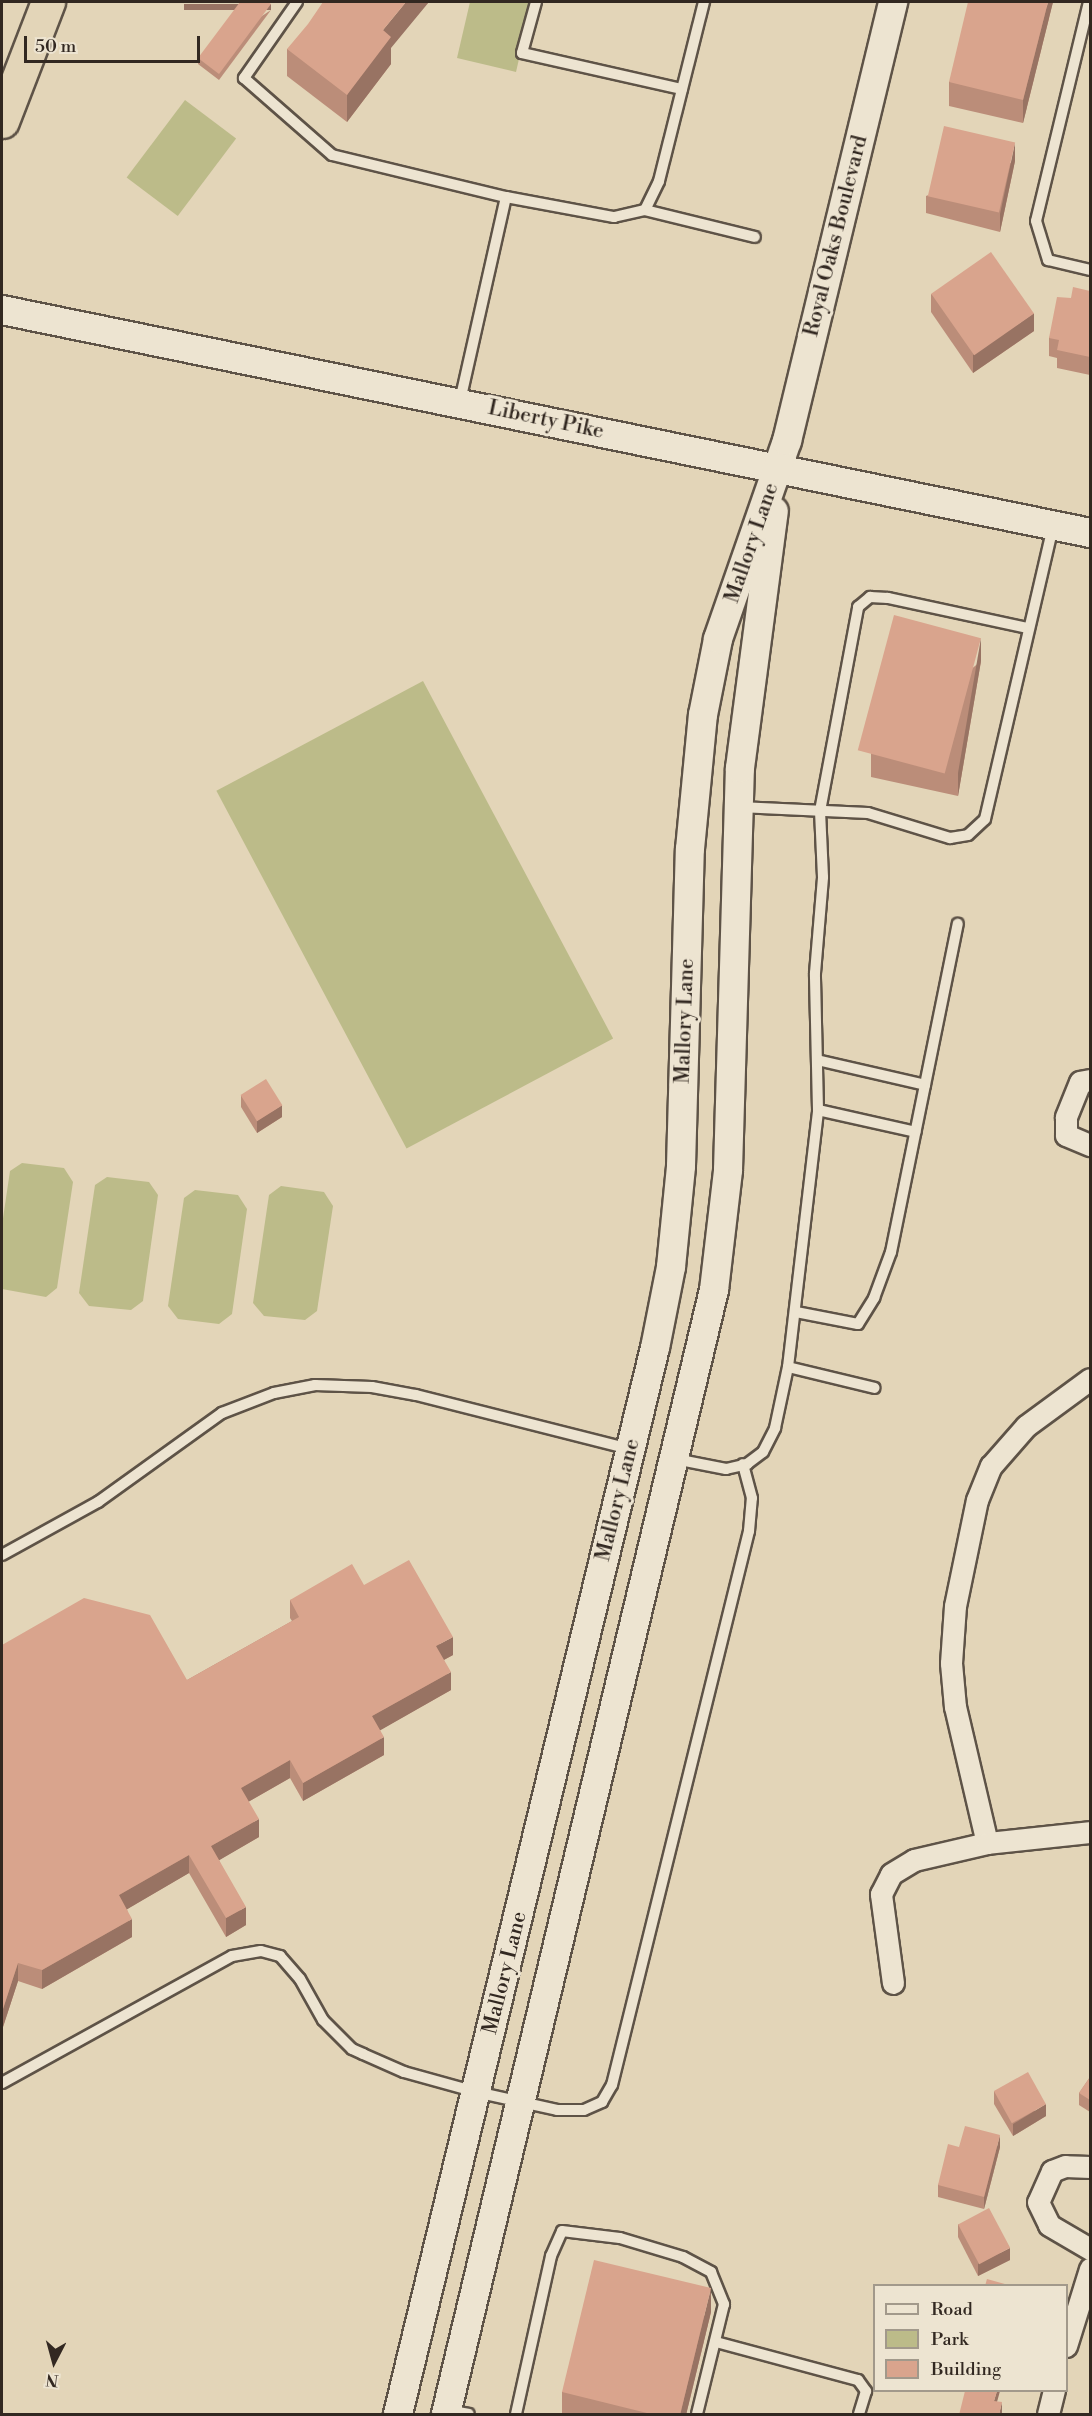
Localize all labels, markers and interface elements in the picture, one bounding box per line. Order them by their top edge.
scale bar [27,24,202,62]
text: 50 m [35,35,76,58]
street label: Royal Oaks Boulevard [799,133,873,339]
street label: Liberty Pike [486,395,606,445]
street label: Mallory Lane [720,480,784,606]
street label: Mallory Lane [670,958,700,1084]
street label: Mallory Lane [591,1436,645,1564]
street label: Mallory Lane [478,1909,532,2037]
legend [873,2284,1068,2392]
text: Road [931,2298,973,2321]
text: Park [931,2328,968,2351]
north arrow [24,2332,84,2392]
text: Building [931,2358,1001,2381]
text: N [45,2369,59,2391]

